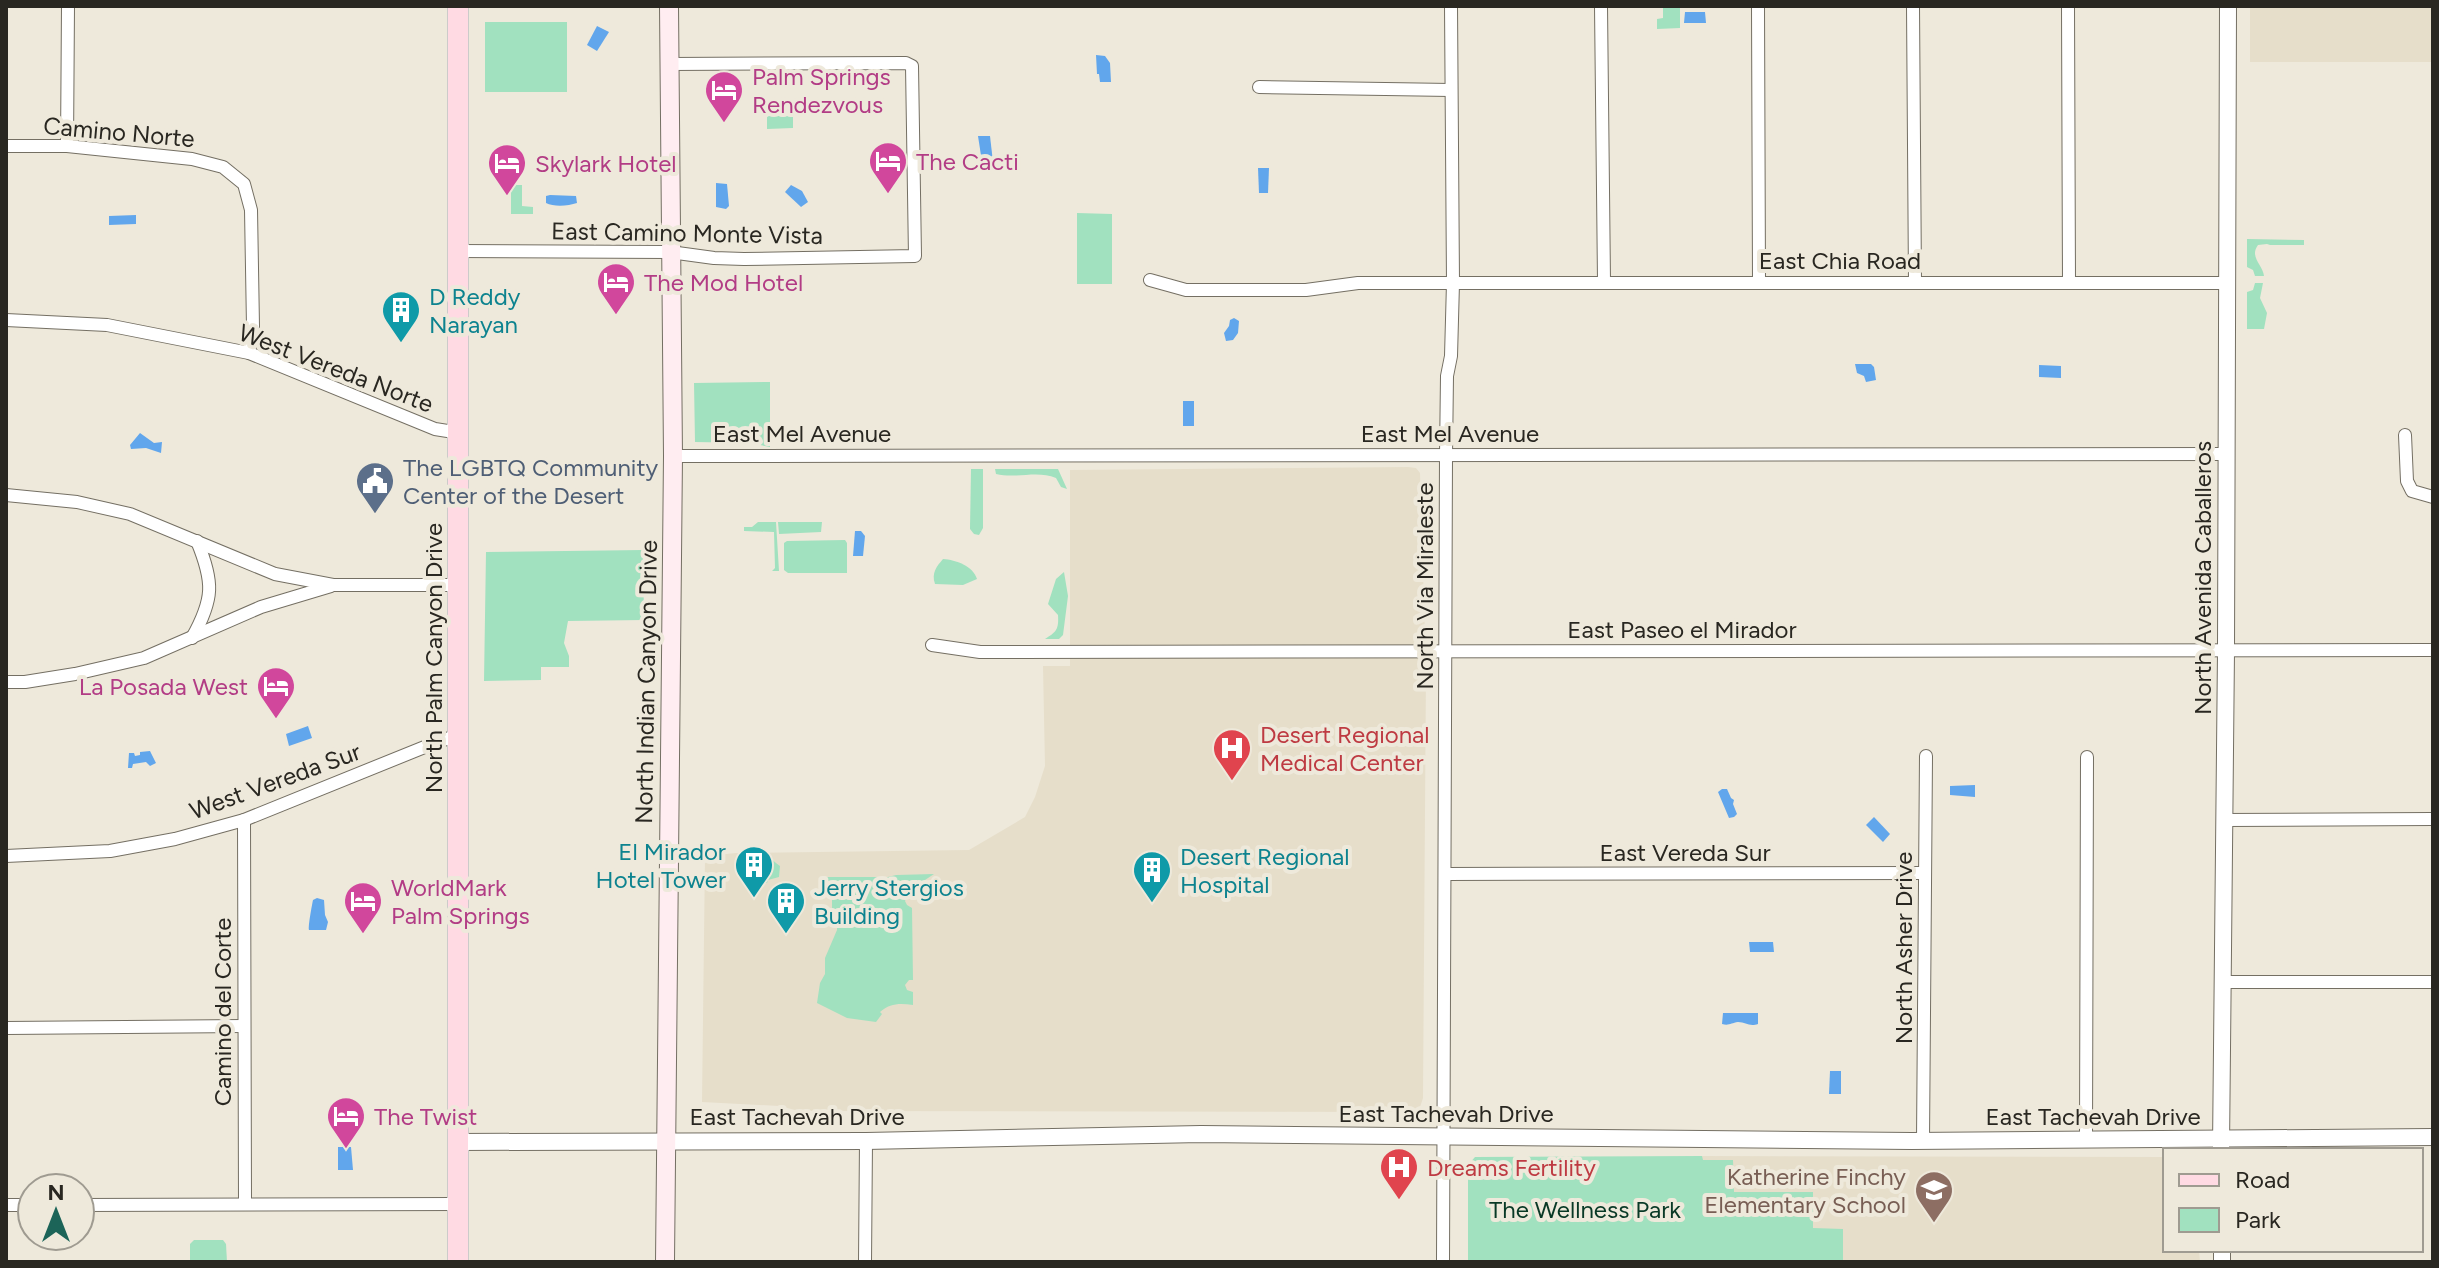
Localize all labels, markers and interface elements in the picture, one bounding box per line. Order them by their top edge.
place label: Palm Springs Rendezvous [752,62,891,119]
hotel icon: Palm Springs Rendezvous [703,69,745,124]
street label: Camino Norte [42,111,196,153]
hotel icon: The Cacti [867,140,909,195]
hotel icon: Skylark Hotel [486,142,528,197]
place label: The Cacti [916,147,1019,176]
place label: Skylark Hotel [535,149,677,178]
street label: East Camino Monte Vista [551,216,823,250]
street label: East Chia Road [1759,246,1921,275]
hotel icon: The Mod Hotel [595,261,637,316]
place label: The Mod Hotel [644,268,803,297]
place label: D Reddy Narayan [429,282,521,339]
building icon: D Reddy Narayan [380,289,422,344]
street label: West Vereda Norte [234,317,438,419]
street label: East Mel Avenue [713,419,891,448]
street label: East Mel Avenue [1361,419,1539,448]
street label: North Avenida Caballeros [2188,441,2217,715]
place label: The LGBTQ Community Center of the Desert [403,453,658,510]
public building icon: The LGBTQ Community Center of the Desert [354,460,396,515]
street label: North Via Miraleste [1410,482,1439,690]
street label: North Palm Canyon Drive [419,523,448,793]
street label: North Indian Canyon Drive [629,540,663,824]
street label: East Paseo el Mirador [1567,615,1797,644]
hotel icon: La Posada West [255,665,297,720]
place label: La Posada West [79,672,248,701]
place label: Desert Regional Medical Center [1260,720,1430,777]
hospital icon: Desert Regional Medical Center [1211,727,1253,782]
street label: West Vereda Sur [186,737,364,825]
place label: El Mirador Hotel Tower [596,837,726,894]
street label: East Vereda Sur [1599,838,1771,867]
place label: Desert Regional Hospital [1180,842,1350,899]
building icon: El Mirador Hotel Tower [733,844,775,899]
building icon: Desert Regional Hospital [1131,849,1173,904]
street label: North Asher Drive [1889,852,1918,1044]
place label: WorldMark Palm Springs [391,873,530,930]
place label: Jerry Stergios Building [814,873,964,930]
hotel icon: WorldMark Palm Springs [342,880,384,935]
building icon: Jerry Stergios Building [765,880,807,935]
street label: Camino del Corte [208,918,237,1106]
hotel icon: The Twist [325,1095,367,1150]
street label: East Tachevah Drive [1338,1099,1554,1128]
place label: The Twist [374,1102,477,1131]
street label: East Tachevah Drive [689,1102,905,1131]
street label: East Tachevah Drive [1985,1102,2201,1131]
hospital icon: Dreams Fertility [1378,1146,1420,1201]
legend [2163,1148,2423,1252]
place label: Dreams Fertility [1427,1153,1596,1182]
place label: Katherine Finchy Elementary School [1704,1162,1906,1219]
text: Road [2235,1165,2290,1194]
school or university icon: Katherine Finchy Elementary School [1913,1169,1955,1224]
north arrow [16,1172,96,1252]
text: N [47,1179,65,1206]
park label: The Wellness Park [1489,1195,1681,1224]
text: Park [2235,1205,2281,1234]

